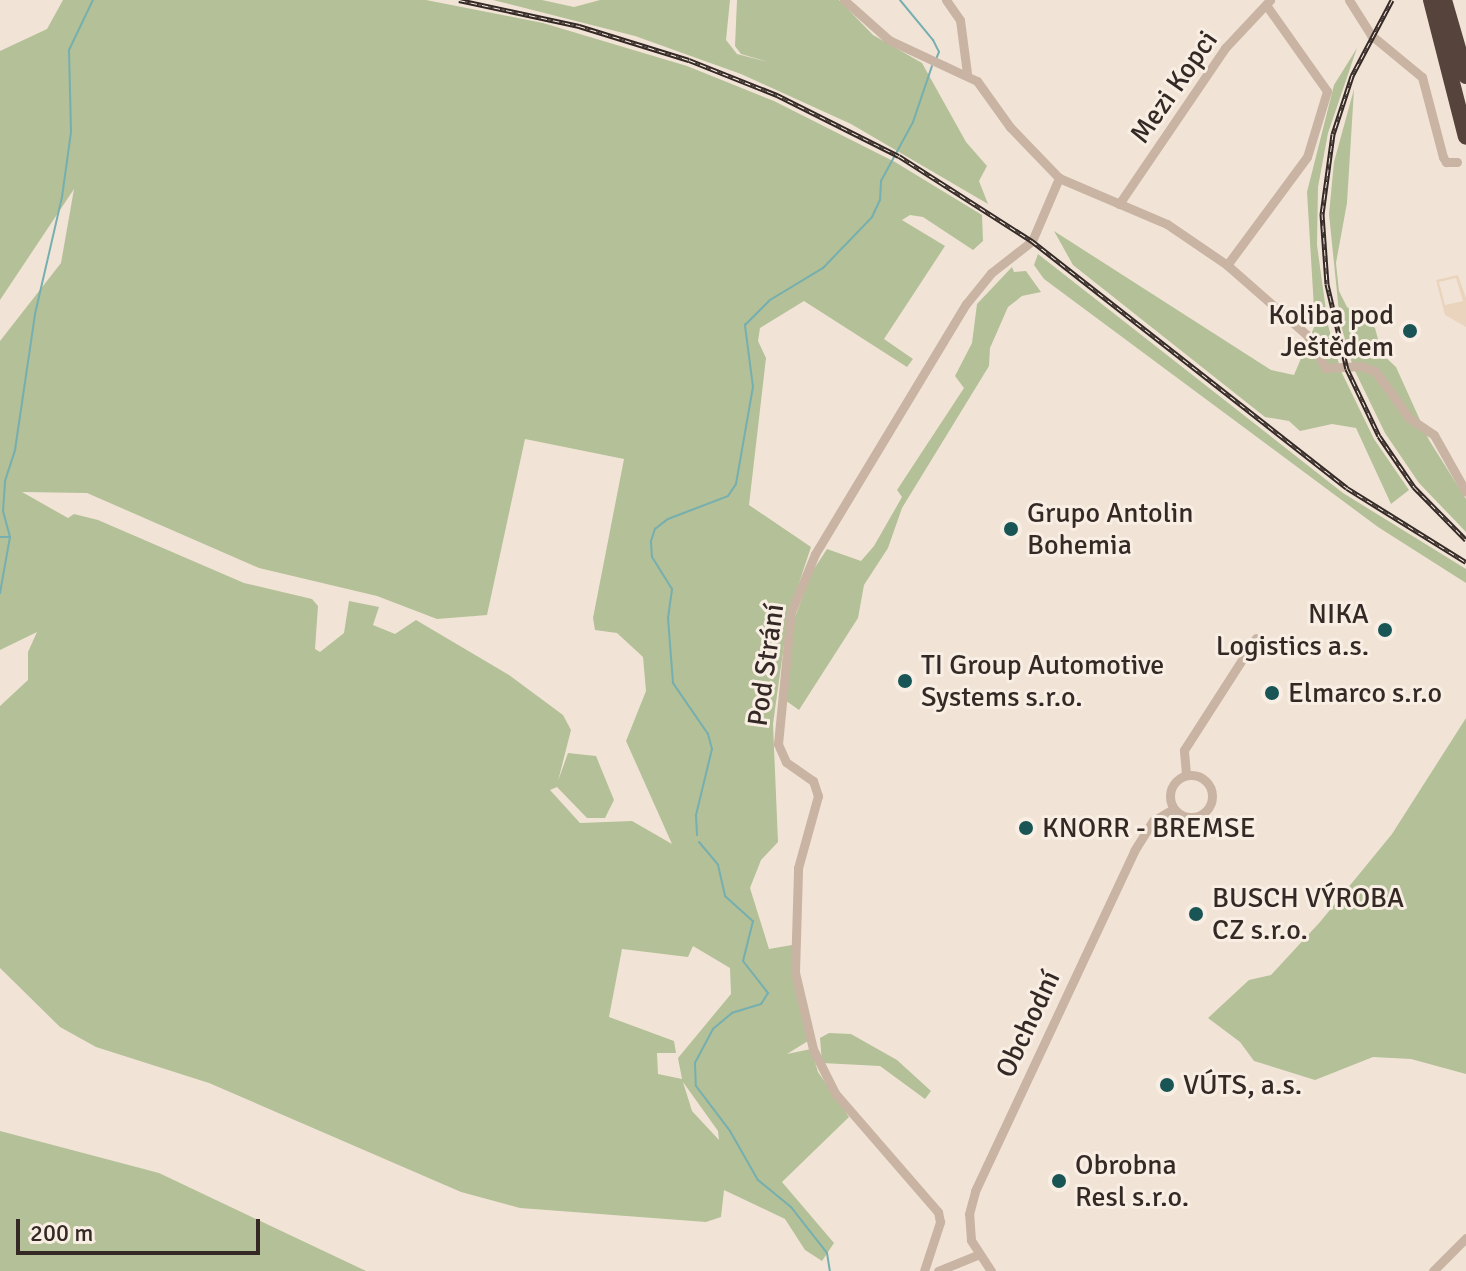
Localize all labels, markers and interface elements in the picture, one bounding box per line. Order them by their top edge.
street label: Mezi Kopci [1123,24,1225,150]
place label: Koliba pod Ještědem [1268,298,1394,364]
marker: Koliba pod Ještědem [1401,322,1419,340]
place label: Grupo Antolin Bohemia [1027,496,1194,562]
marker: Grupo Antolin Bohemia [1002,520,1020,538]
place label: NIKA Logistics a.s. [1216,597,1369,663]
street label: Pod Strání [741,602,791,728]
marker: NIKA Logistics a.s. [1376,621,1394,639]
place label: TI Group Automotive Systems s.r.o. [921,648,1164,714]
marker: TI Group Automotive Systems s.r.o. [896,672,914,690]
place label: Elmarco s.r.o [1288,676,1442,710]
marker: Elmarco s.r.o [1263,684,1281,702]
place label: KNORR - BREMSE [1042,811,1255,845]
marker: KNORR - BREMSE [1017,819,1035,837]
place label: BUSCH VÝROBA CZ s.r.o. [1212,881,1404,947]
marker: BUSCH VÝROBA CZ s.r.o. [1187,905,1205,923]
street label: Obchodní [989,965,1067,1083]
place label: VÚTS, a.s. [1183,1068,1302,1102]
marker: VÚTS, a.s. [1158,1076,1176,1094]
place label: Obrobna Resl s.r.o. [1075,1148,1189,1214]
marker: Obrobna Resl s.r.o. [1050,1172,1068,1190]
scale bar [20,1203,264,1253]
text: 200 m [30,1218,93,1248]

